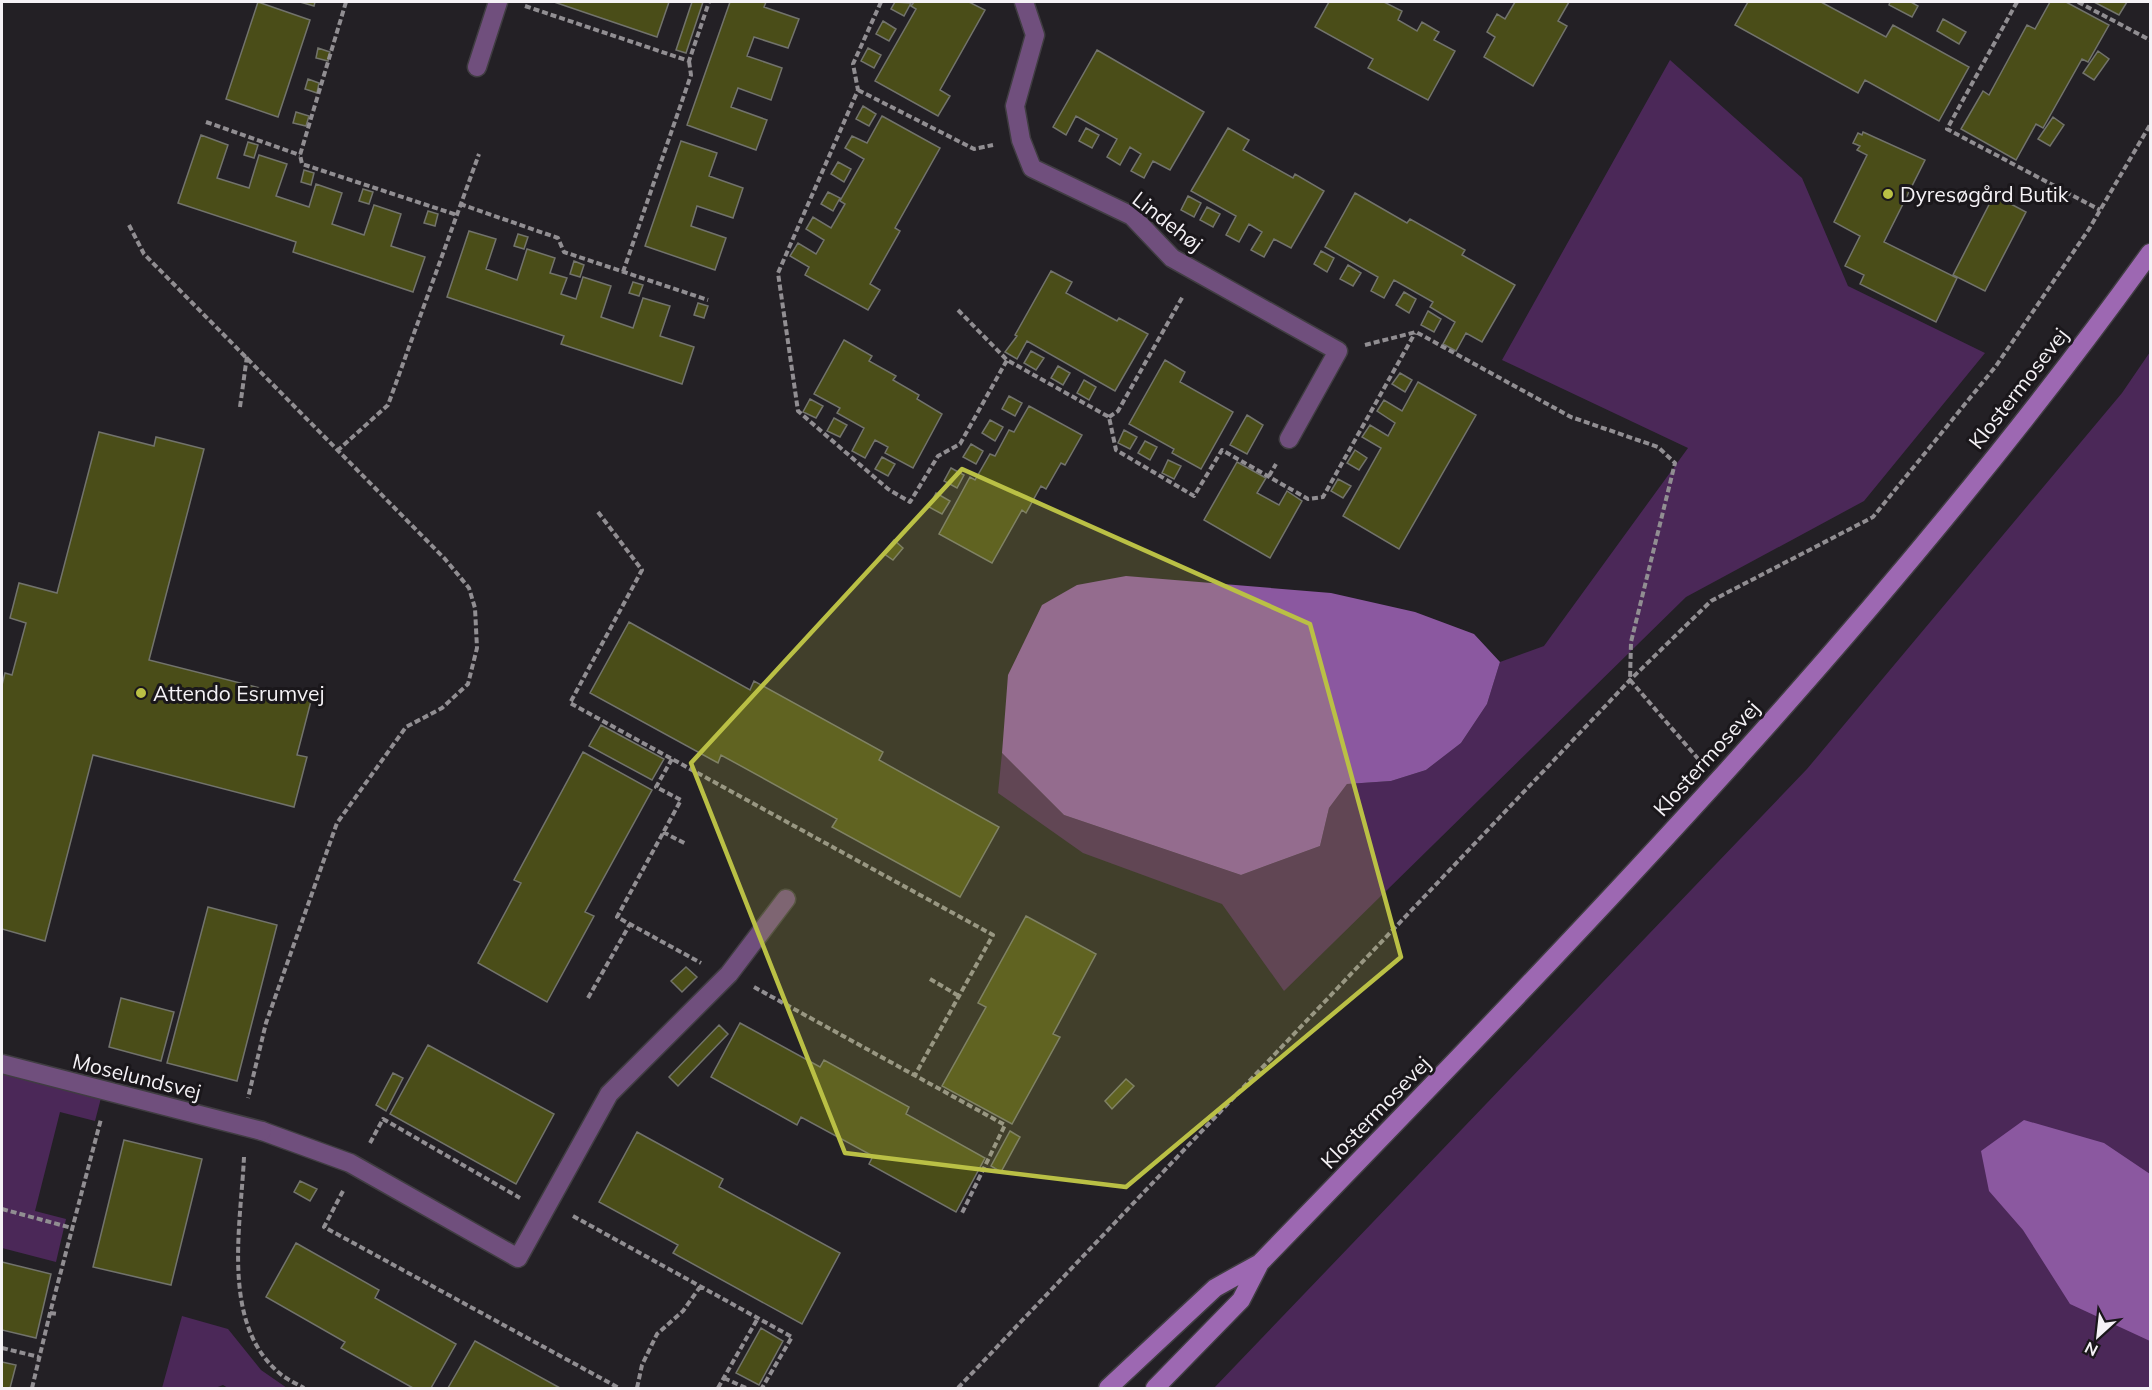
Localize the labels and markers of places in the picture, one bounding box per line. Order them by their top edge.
place label: Dyresøgård Butik [1900,181,2069,207]
marker: Dyresøgård Butik [1881,187,1895,201]
place label: Attendo Esrumvej [153,680,324,706]
marker: Attendo Esrumvej [134,686,148,700]

